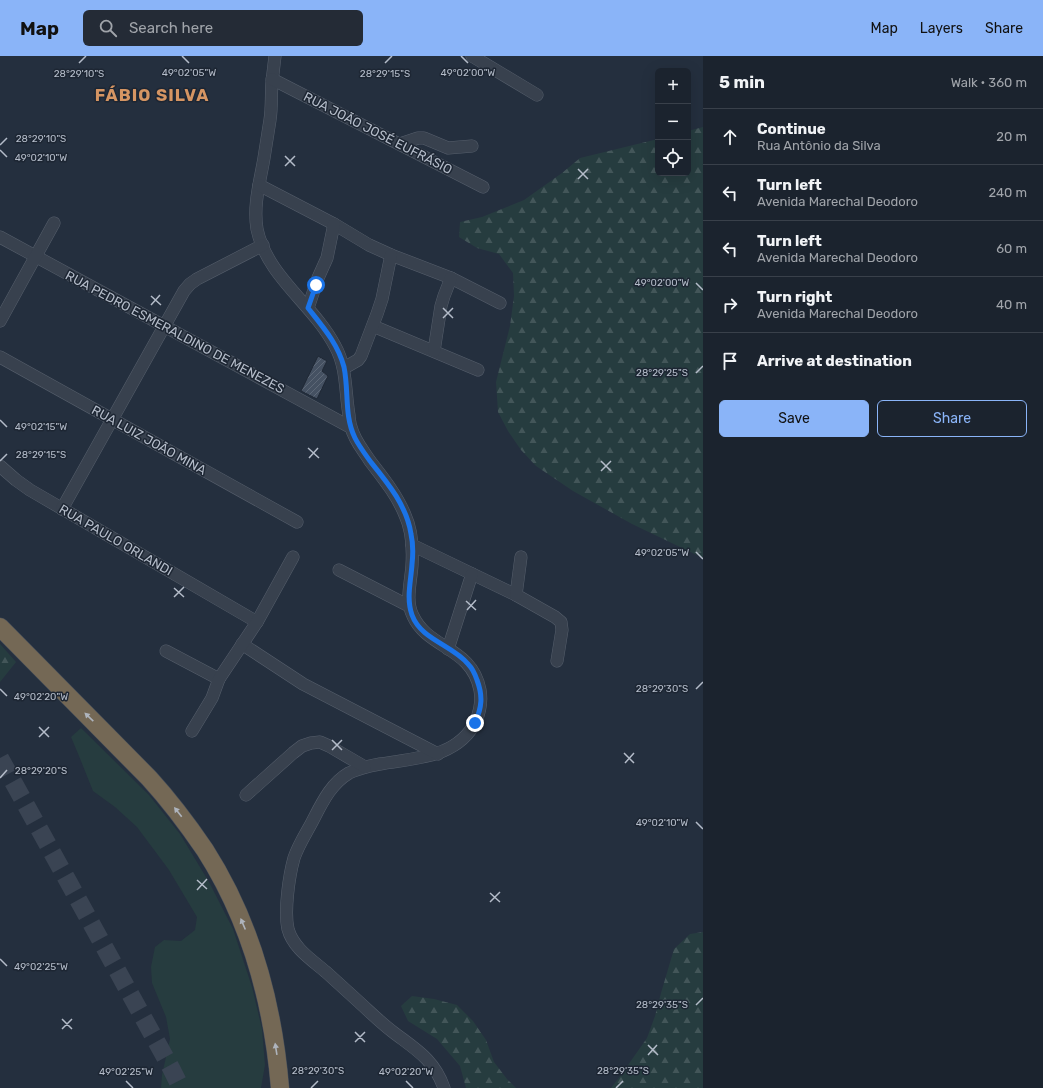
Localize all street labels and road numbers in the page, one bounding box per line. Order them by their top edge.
street label: RUA JOÃO JOSÉ EUFRÁSIO [301,89,455,177]
street label: RUA PEDRO ESMERALDINO DE MENEZES [63,268,287,396]
street label: RUA LUIZ JOÃO MINA [89,402,209,478]
street label: RUA PAULO ORLANDI [57,501,175,579]

